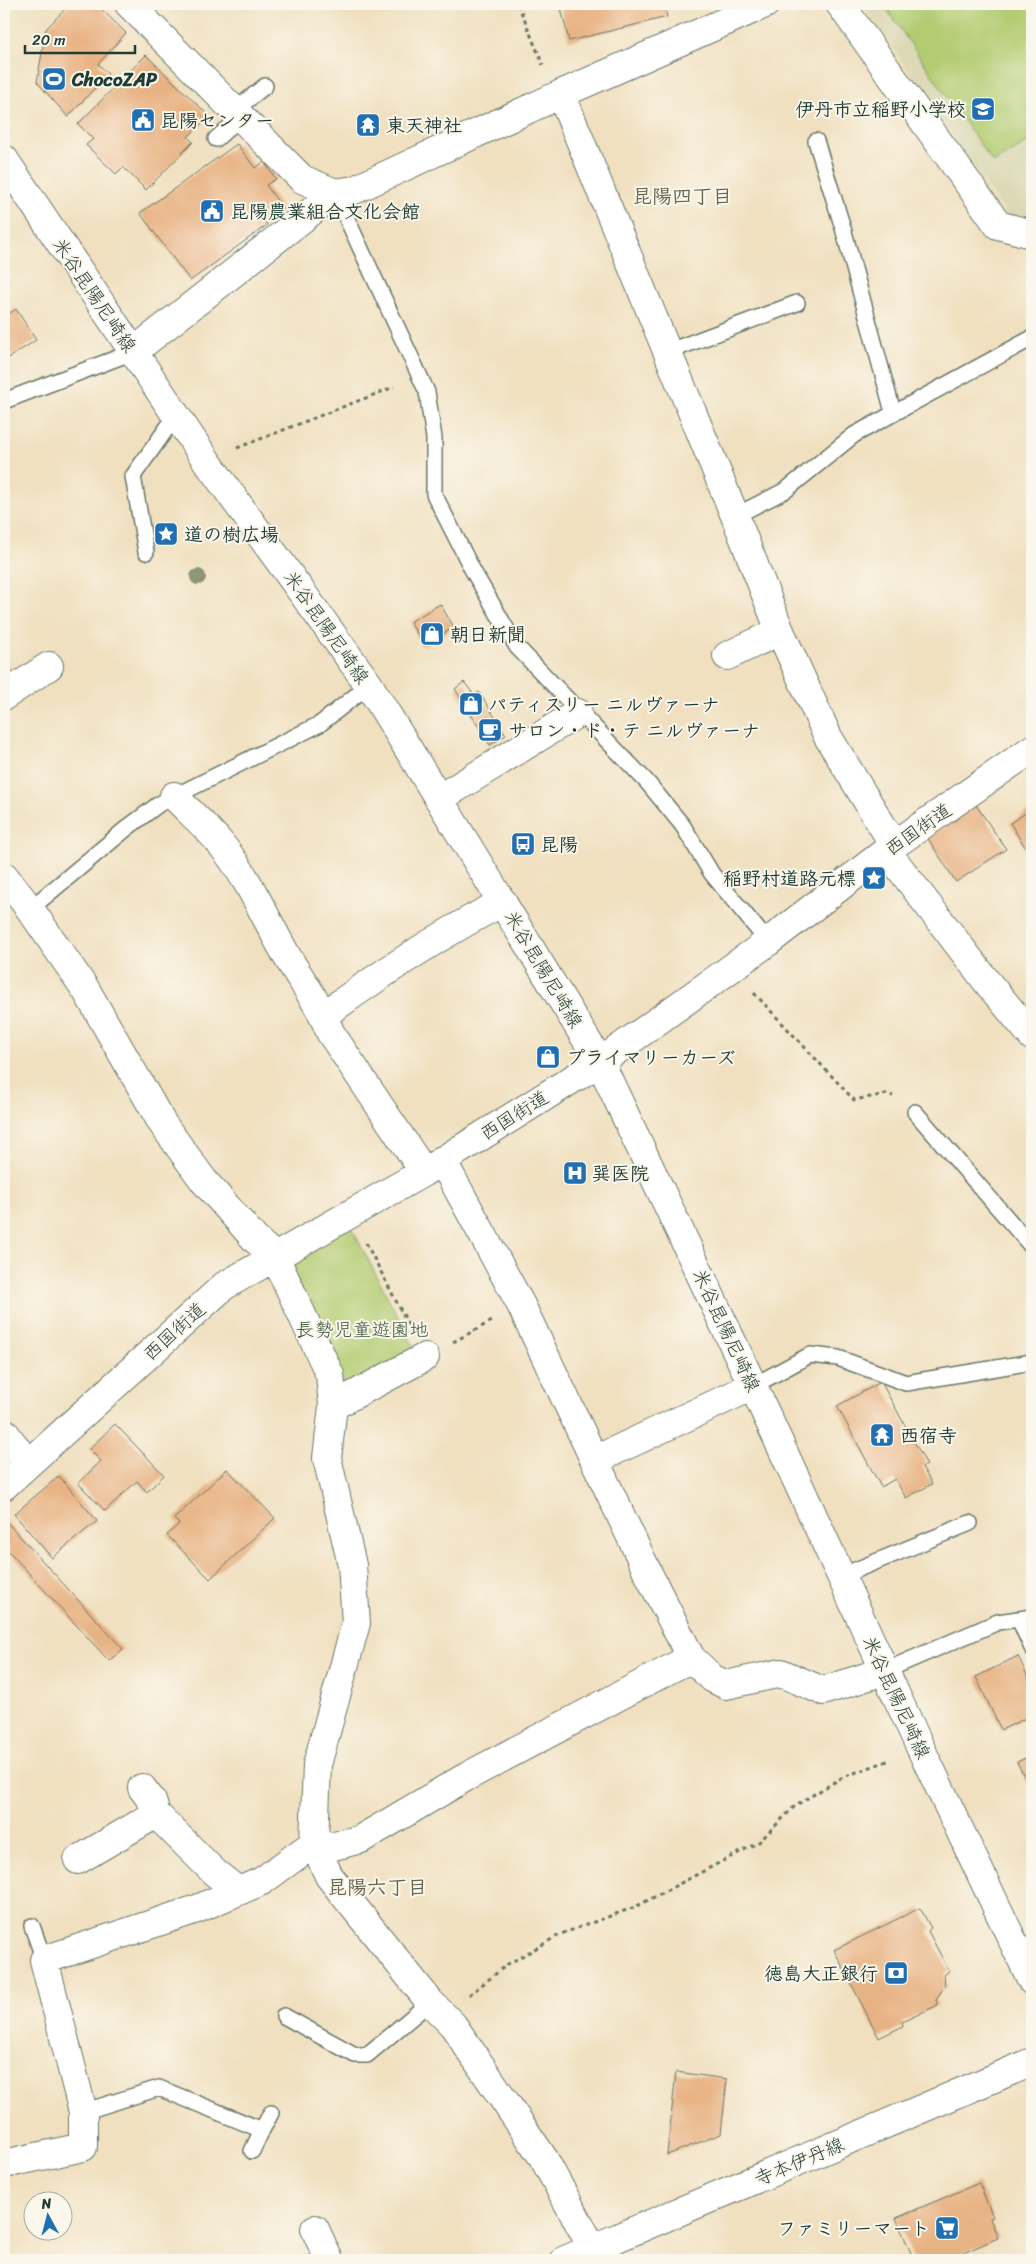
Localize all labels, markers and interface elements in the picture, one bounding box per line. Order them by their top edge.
scale bar [25,22,135,54]
text: 20 m [32,27,66,53]
place label: ChocoZAP [71,63,158,96]
sports icon: ChocoZAP [41,66,67,92]
place label: 伊丹市立稲野小学校 [795,93,966,126]
school or university icon: 伊丹市立稲野小学校 [970,96,996,122]
place label: 昆陽センター [160,104,274,137]
public building icon: 昆陽センター [130,107,156,133]
place label: 東天神社 [386,109,462,142]
temple icon: 東天神社 [355,112,381,138]
district label: 昆陽四丁目 [632,179,732,214]
place label: 昆陽農業組合文化会館 [230,195,420,228]
public building icon: 昆陽農業組合文化会館 [199,198,225,224]
street label: 米谷昆陽尼崎線 [44,231,145,360]
place label: 道の樹広場 [184,518,279,551]
place icon: 道の樹広場 [153,521,179,547]
street label: 米谷昆陽尼崎線 [275,563,378,691]
place label: 朝日新聞 [450,618,526,651]
shop icon: 朝日新聞 [419,621,445,647]
place label: パティスリー ニルヴァーナ [488,688,720,721]
shop icon: パティスリー ニルヴァーナ [458,691,484,717]
place label: サロン・ド・テ ニルヴァーナ [508,714,760,747]
cafe icon: サロン・ド・テ ニルヴァーナ [477,717,503,743]
street label: 西国街道 [878,794,959,865]
place label: 昆陽 [540,828,578,861]
bus stop icon: 昆陽 [510,831,536,857]
place label: 稲野村道路元標 [723,862,856,895]
place icon: 稲野村道路元標 [861,865,887,891]
street label: 米谷昆陽尼崎線 [495,904,592,1035]
place label: プライマリーカーズ [566,1041,735,1074]
shop icon: プライマリーカーズ [535,1044,561,1070]
street label: 西国街道 [473,1081,555,1150]
place label: 巽医院 [592,1157,649,1190]
hospital icon: 巽医院 [562,1160,588,1186]
street label: 米谷昆陽尼崎線 [683,1263,770,1397]
street label: 西国街道 [135,1294,214,1369]
park label: 長勢児童遊園地 [295,1313,429,1346]
place label: 西宿寺 [900,1419,957,1452]
temple icon: 西宿寺 [869,1422,895,1448]
street label: 米谷昆陽尼崎線 [853,1630,940,1764]
district label: 昆陽六丁目 [327,1870,427,1905]
place label: 徳島大正銀行 [764,1957,878,1990]
bank icon: 徳島大正銀行 [883,1960,909,1986]
street label: 寺本伊丹線 [749,2128,849,2195]
text: N [39,2191,53,2217]
north arrow [22,2192,72,2242]
place label: ファミリーマート [777,2212,930,2245]
supermarket icon: ファミリーマート [934,2215,960,2241]

